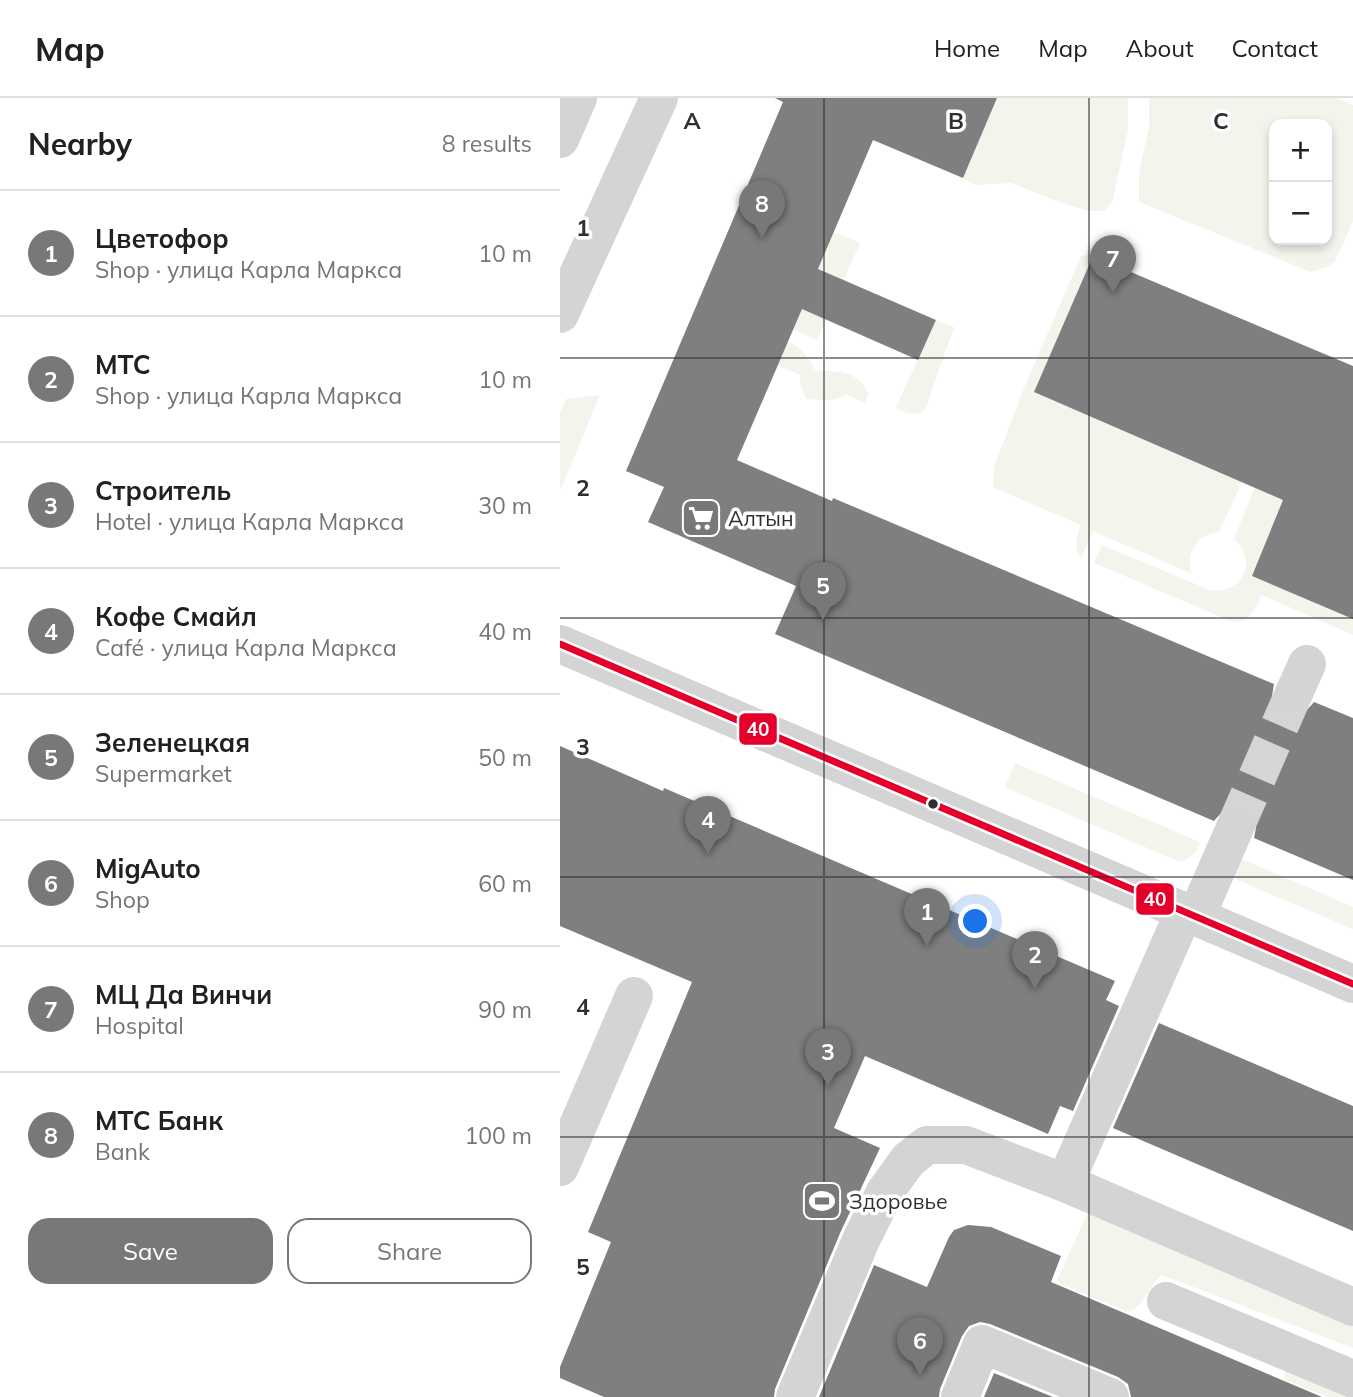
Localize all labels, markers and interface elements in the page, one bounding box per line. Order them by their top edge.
text: Map [35,28,105,69]
text: Home [934,33,1000,63]
text: Map [1038,33,1088,63]
text: About [1126,33,1194,63]
text: Contact [1232,33,1318,63]
text: A [683,106,701,135]
text: B [948,106,964,135]
text: C [1213,106,1229,135]
map controls [1269,119,1332,245]
button: + [1269,119,1332,182]
text: Nearby [28,125,132,163]
text: 8 results [442,129,532,158]
pin: 8 [739,180,785,238]
button: − [1269,182,1332,245]
text: 1 [576,213,590,242]
text: Цветофор [95,222,229,255]
pin: 7 [1090,235,1136,293]
text: 1 [44,239,58,268]
text: 10 m [478,239,532,268]
text: Shop · улица Карла Маркса [95,255,402,284]
text: МТС [95,348,151,381]
text: 2 [44,365,58,394]
text: 10 m [478,365,532,394]
text: Shop · улица Карла Маркса [95,381,402,410]
text: 2 [576,473,590,502]
text: Строитель [95,474,231,507]
text: 3 [44,491,58,520]
text: 30 m [478,491,532,520]
supermarket icon: Алтын [680,497,722,539]
place label: Алтын [728,505,794,531]
text: Hotel · улица Карла Маркса [95,507,404,536]
pin: 5 [800,562,846,620]
text: Кофе Смайл [95,600,257,633]
text: 4 [44,617,58,646]
text: 40 m [478,617,532,646]
text: Café · улица Карла Маркса [95,633,397,662]
line badge: 40 [738,712,778,746]
text: 40 [747,717,769,741]
text: Зеленецкая [95,726,250,759]
text: 3 [576,732,590,761]
text: 5 [44,743,58,772]
text: 50 m [478,743,532,772]
text: Supermarket [95,759,232,788]
pin: 4 [685,796,731,854]
unlabelled marker [926,797,940,811]
text: MigAuto [95,852,201,885]
text: 6 [44,869,58,898]
text: 60 m [478,869,532,898]
line badge: 40 [1135,882,1175,916]
text: Shop [95,885,150,914]
text: 40 [1144,887,1166,911]
pin: 1 [904,888,950,946]
your location [958,904,992,938]
pin: 2 [1012,931,1058,989]
text: МЦ Да Винчи [95,978,272,1011]
text: 4 [576,992,590,1021]
text: 7 [44,995,58,1024]
text: 90 m [478,995,532,1024]
text: Hospital [95,1011,184,1040]
pin: 3 [805,1028,851,1086]
text: МТС Банк [95,1104,223,1137]
text: 8 [44,1121,58,1150]
text: 100 m [464,1121,532,1150]
text: Bank [95,1137,150,1166]
sports icon: Здоровье [801,1180,843,1222]
place label: Здоровье [849,1188,948,1214]
button: Save [28,1218,273,1284]
button: Share [287,1218,532,1284]
text: 5 [576,1252,590,1281]
pin: 6 [897,1317,943,1375]

